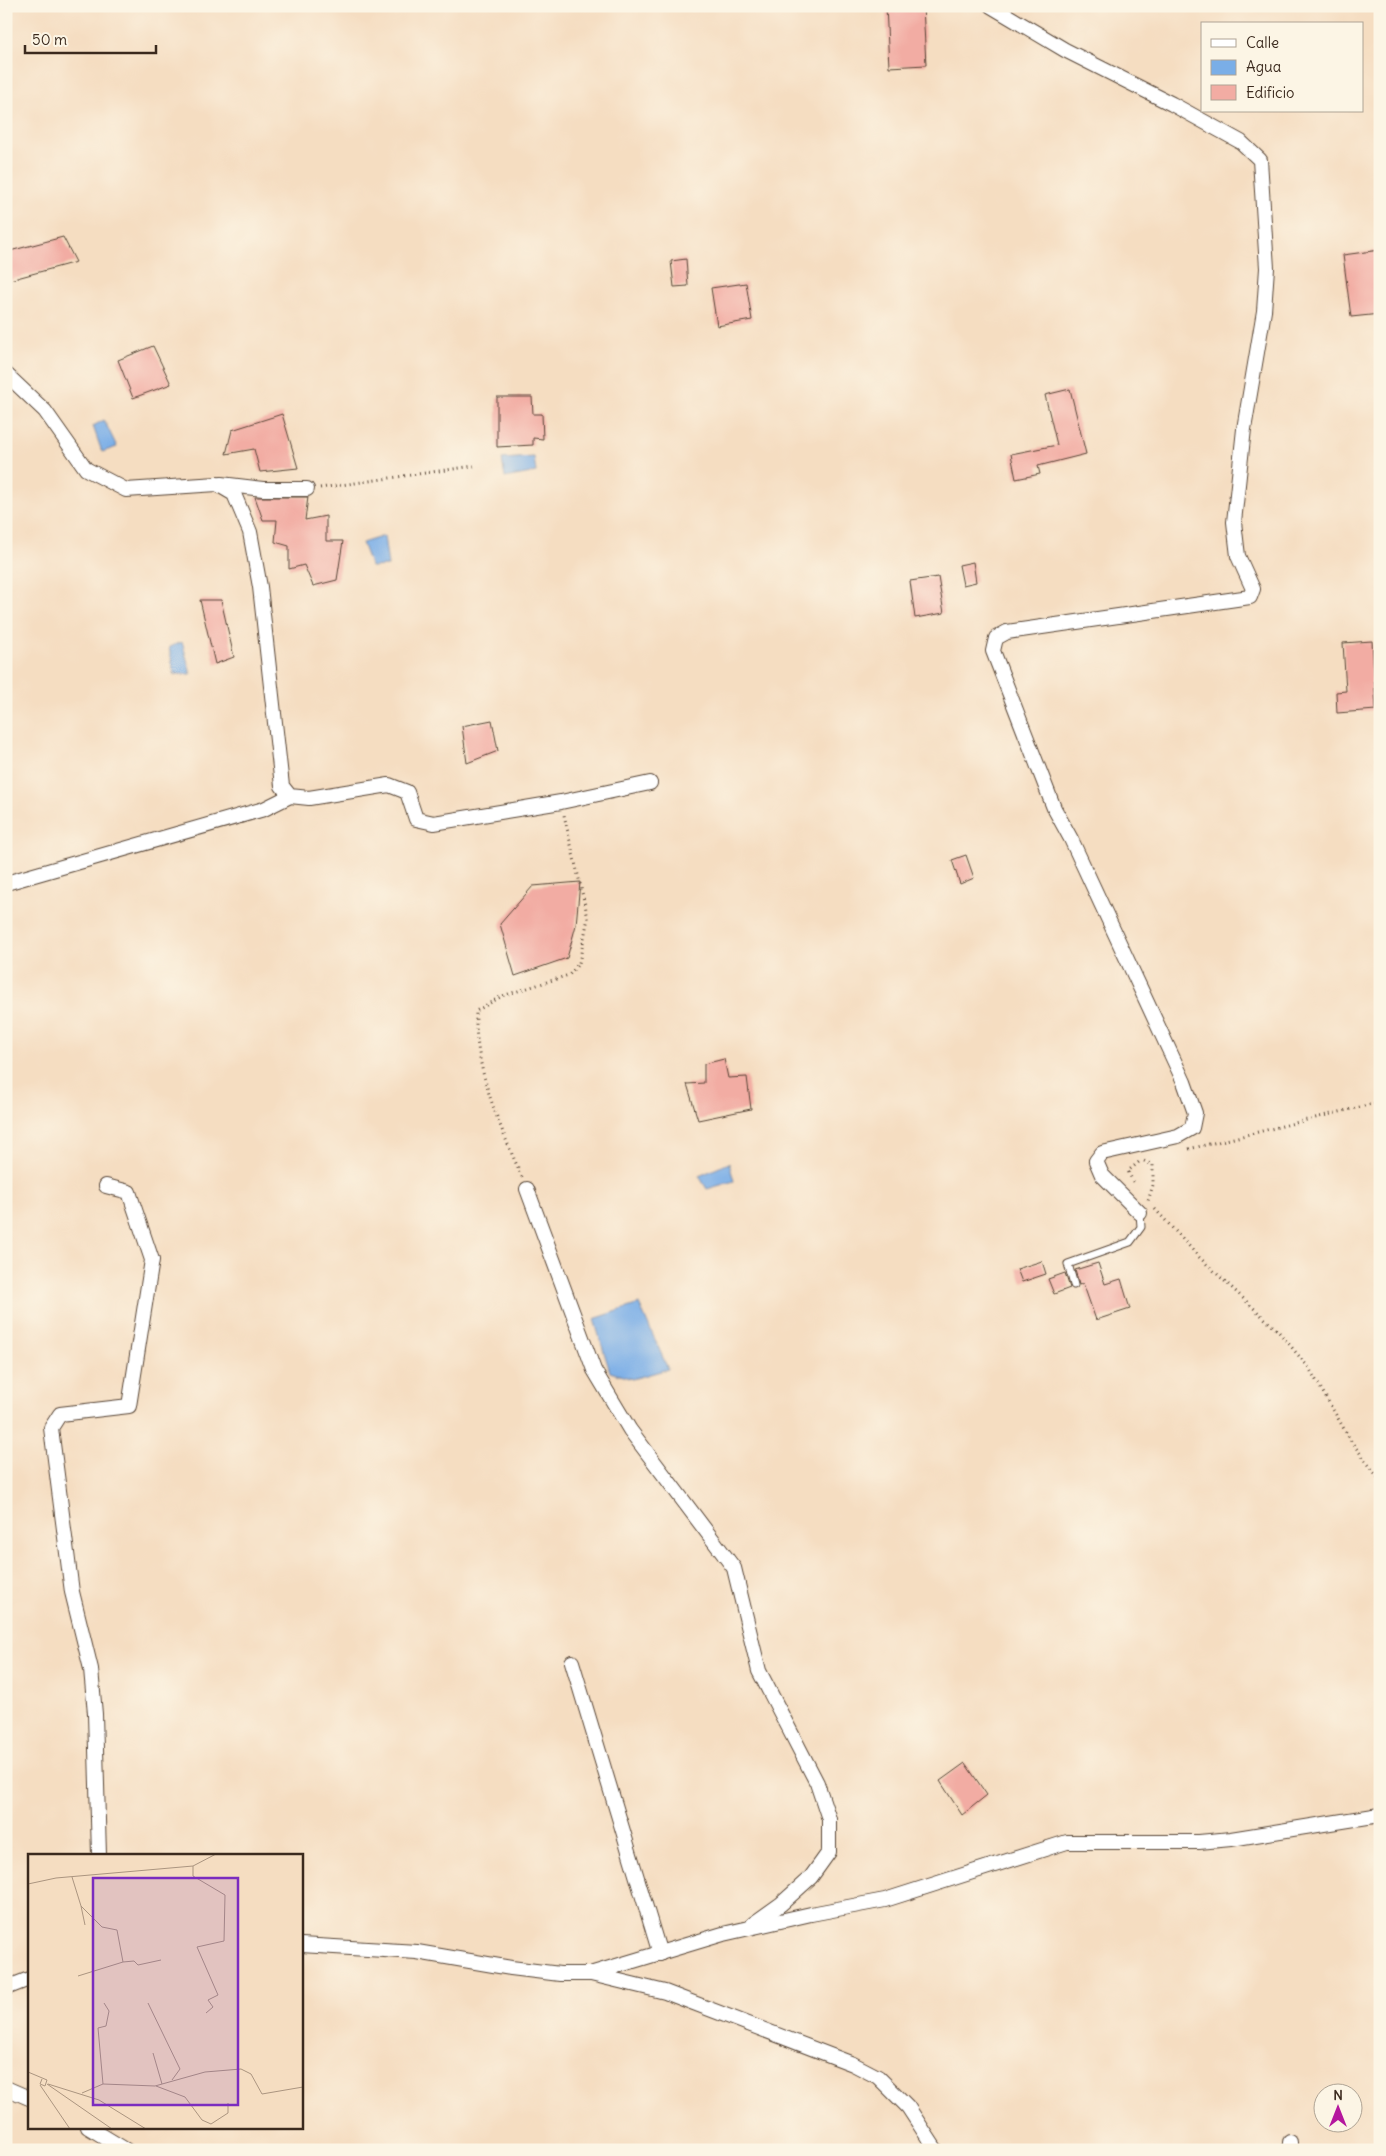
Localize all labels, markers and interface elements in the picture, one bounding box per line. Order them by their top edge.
scale bar [25,22,156,54]
legend [1201,22,1364,112]
text: 50 m [32,30,67,49]
text: Calle [1246,33,1279,52]
text: Agua [1246,57,1282,76]
text: Edificio [1246,83,1294,102]
inset map [28,1854,302,2128]
north arrow [1314,2084,1364,2134]
text: N [1333,2086,1343,2104]

